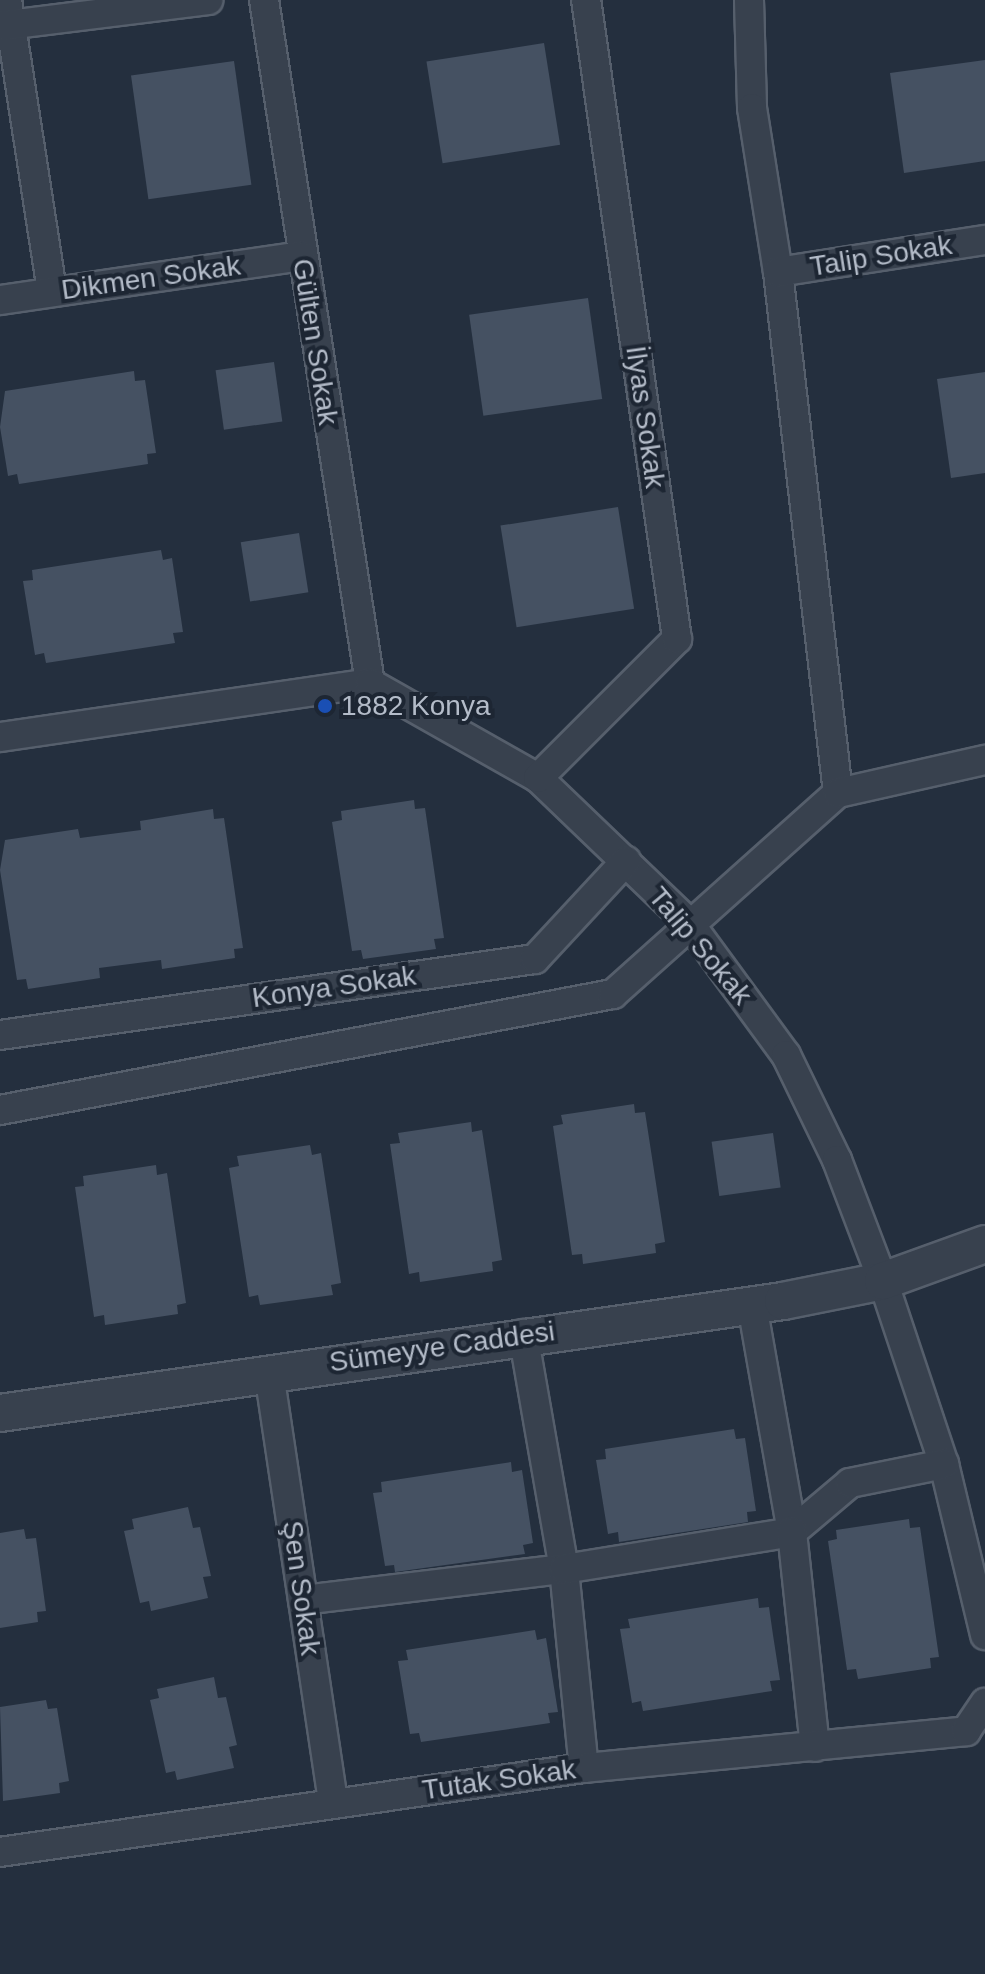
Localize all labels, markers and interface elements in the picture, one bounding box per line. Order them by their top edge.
street label: Talip Sokak [808,228,954,284]
street label: Dikmen Sokak [59,249,243,307]
street label: Gülten Sokak [285,256,345,428]
street label: İlyas Sokak [618,344,672,490]
place label: 1882 Konya [341,689,490,723]
marker: 1882 Konya [316,697,334,715]
street label: Talip Sokak [641,880,759,1012]
street label: Konya Sokak [250,959,418,1015]
street label: Sümeyye Caddesi [327,1315,557,1379]
street label: Şen Sokak [275,1519,327,1657]
street label: Tutak Sokak [420,1753,578,1807]

